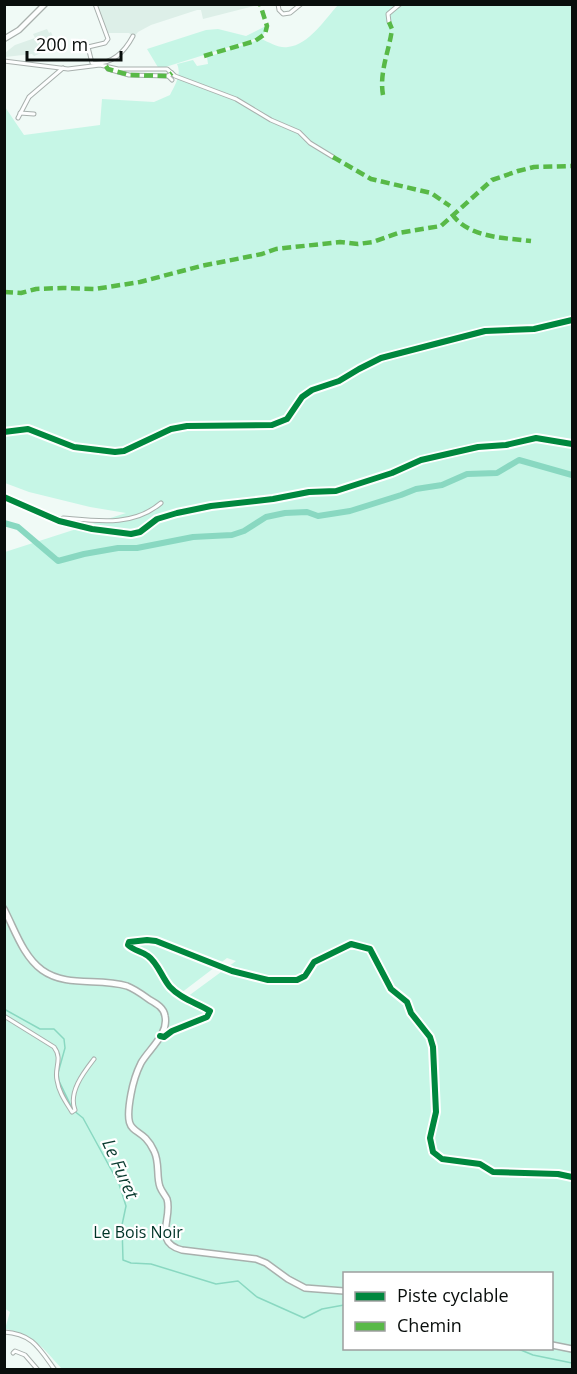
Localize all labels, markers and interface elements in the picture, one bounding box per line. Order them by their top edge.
scale bar [27,24,122,62]
text: 200 m [36,32,88,56]
water label: Le Furet [97,1135,145,1203]
park label: Le Bois Noir [93,1221,183,1243]
legend [343,1272,553,1350]
text: Piste cyclable [397,1283,509,1307]
text: Chemin [397,1313,462,1337]

